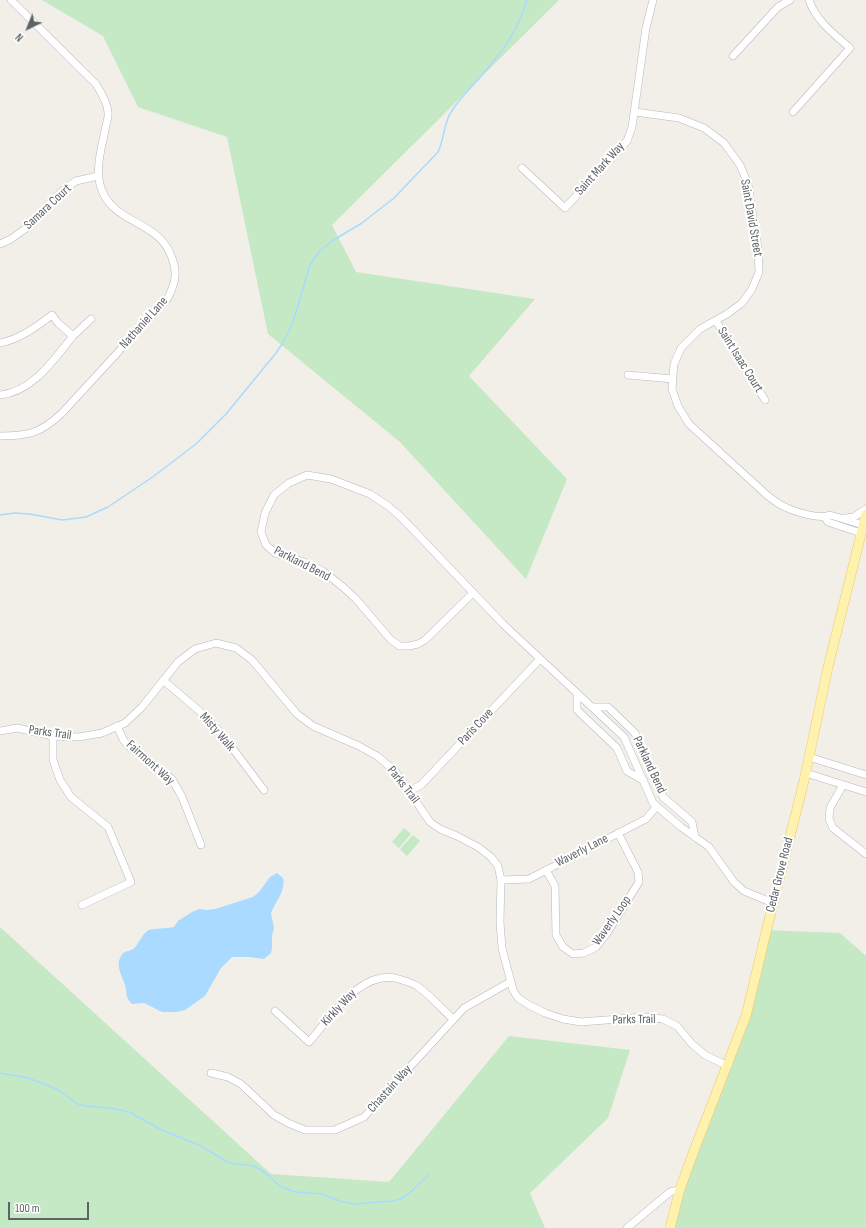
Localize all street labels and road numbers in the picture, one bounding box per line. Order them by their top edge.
street label: Saint Mark Way [572,139,628,199]
street label: Saint David Street [737,178,765,258]
street label: Samara Court [21,181,75,233]
street label: Nathaniel Lane [117,294,171,352]
street label: Saint Isaac Court [714,324,766,396]
street label: Parkland Bend [271,543,333,585]
street label: Paris Cove [455,705,497,749]
street label: Misty Walk [196,709,238,755]
street label: Parks Trail [27,722,73,744]
street label: Parkland Bend [629,734,669,796]
street label: Fairmont Way [123,737,177,789]
street label: Parks Trail [384,763,422,807]
street label: Waverly Lane [553,831,611,871]
street label: Cedar Grove Road [763,836,797,914]
street label: Waverly Loop [589,893,635,949]
street label: Kirkly Way [318,986,360,1030]
street label: Parks Trail [612,1012,656,1028]
street label: Chastain Way [365,1062,415,1116]

